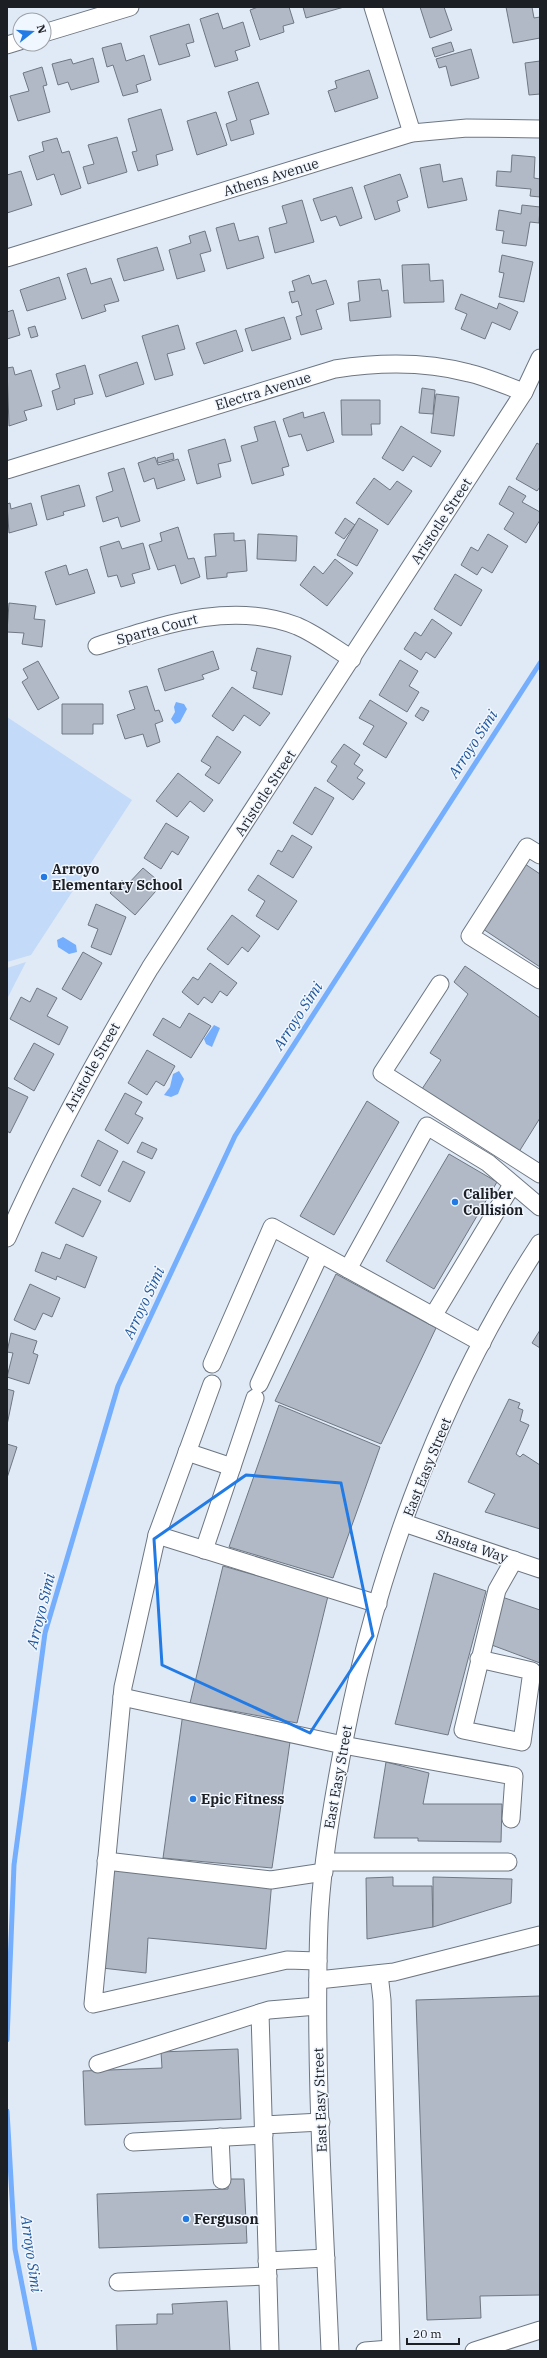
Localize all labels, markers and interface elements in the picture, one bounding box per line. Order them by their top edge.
north arrow [12,12,52,52]
text: N [34,23,50,36]
street label: Athens Avenue [221,154,321,200]
street label: Electra Avenue [213,368,313,414]
street label: Aristotle Street [406,475,476,567]
street label: Sparta Court [114,609,200,648]
water label: Arroyo Simi [443,706,502,782]
street label: Aristotle Street [230,747,300,839]
place label: Arroyo Elementary School [52,860,183,894]
marker: Arroyo Elementary School [39,872,49,882]
water label: Arroyo Simi [268,978,327,1054]
street label: Aristotle Street [60,1019,124,1115]
place label: Caliber Collision [463,1185,523,1219]
marker: Caliber Collision [450,1197,460,1207]
water label: Arroyo Simi [118,1263,169,1343]
street label: East Easy Street [399,1415,455,1519]
street label: Shasta Way [434,1525,511,1567]
water label: Arroyo Simi [22,1571,59,1652]
street label: East Easy Street [320,1724,356,1830]
place label: Epic Fitness [201,1790,284,1808]
marker: Epic Fitness [188,1794,198,1804]
street label: East Easy Street [309,2047,331,2153]
place label: Ferguson [194,2210,259,2228]
water label: Arroyo Simi [17,2213,46,2294]
marker: Ferguson [181,2214,191,2224]
scale bar [407,2320,459,2346]
text: 20 m [413,2326,442,2341]

